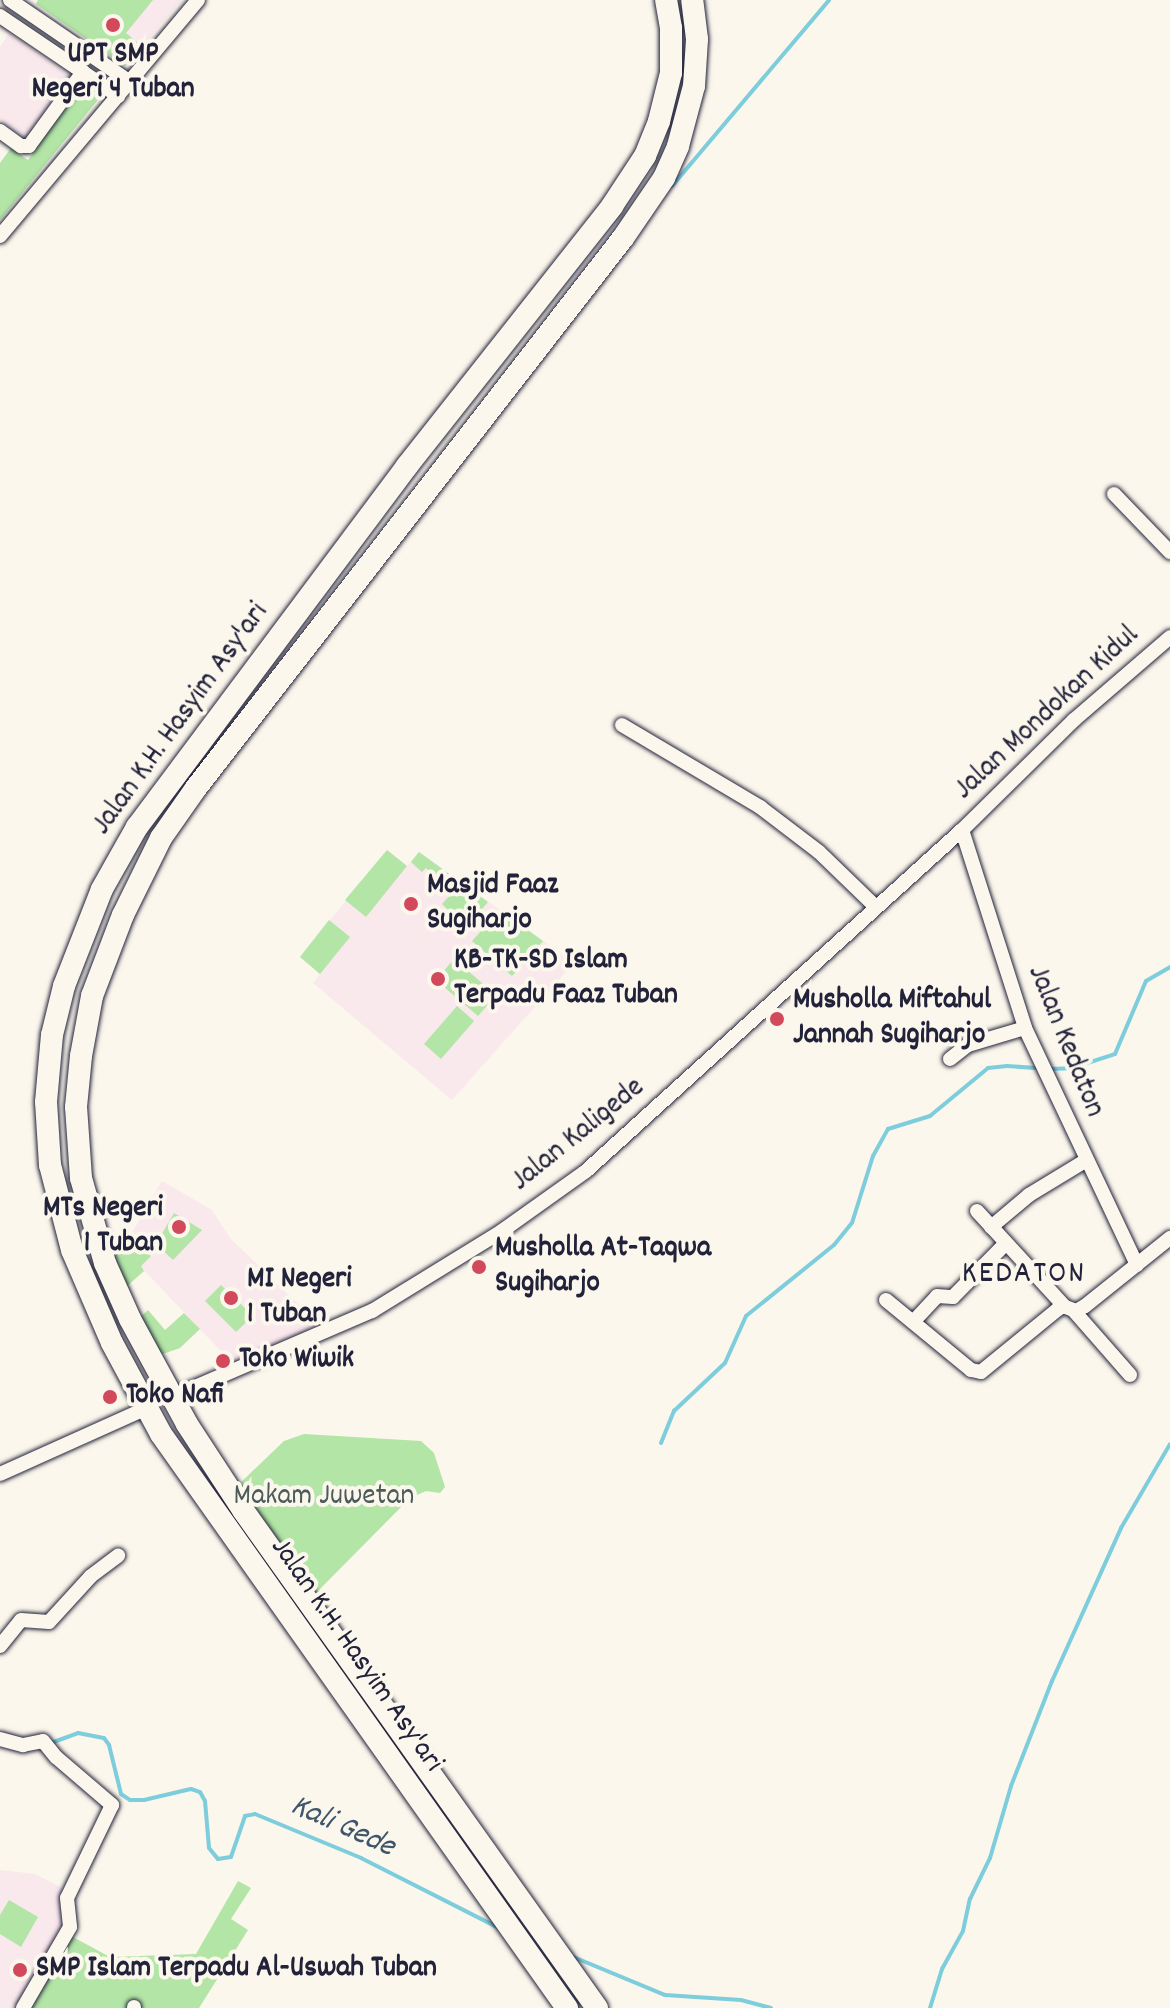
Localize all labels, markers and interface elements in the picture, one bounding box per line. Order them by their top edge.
marker: UPT SMP Negeri 4 Tuban [104,16,122,34]
place label: UPT SMP Negeri 4 Tuban [31,38,195,108]
street label: Jalan K.H. Hasyim Asy'ari [86,597,278,843]
street label: Jalan Mondokan Kidul [948,619,1148,809]
place label: Masjid Faaz Sugiharjo [427,869,558,940]
marker: Masjid Faaz Sugiharjo [402,895,420,913]
place label: KB-TK-SD Islam Terpadu Faaz Tuban [454,944,678,1014]
street label: Jalan Kedaton [1017,961,1111,1123]
marker: KB-TK-SD Islam Terpadu Faaz Tuban [429,970,447,988]
place label: Musholla Miftahul Jannah Sugiharjo [793,984,991,1054]
marker: Musholla Miftahul Jannah Sugiharjo [768,1010,786,1028]
street label: Jalan Kaligede [505,1071,653,1201]
place label: MTs Negeri 1 Tuban [43,1192,163,1262]
marker: MTs Negeri 1 Tuban [170,1218,188,1236]
place label: Musholla At-Taqwa Sugiharjo [495,1232,711,1302]
district label: KEDATON [962,1256,1086,1294]
marker: Musholla At-Taqwa Sugiharjo [470,1258,488,1276]
place label: MI Negeri 1 Tuban [247,1263,352,1334]
marker: MI Negeri 1 Tuban [222,1289,240,1307]
place label: Toko Wiwik [239,1343,354,1379]
marker: Toko Wiwik [214,1352,232,1370]
place label: Toko Nafi [126,1379,224,1415]
marker: Toko Nafi [101,1388,119,1406]
park label: Makam Juwetan [234,1480,414,1516]
street label: Jalan K.H. Hasyim Asy'ari [261,1532,449,1780]
water label: Kali Gede [284,1788,400,1868]
place label: SMP Islam Terpadu Al-Uswah Tuban [36,1952,437,1988]
marker: SMP Islam Terpadu Al-Uswah Tuban [11,1961,29,1979]

